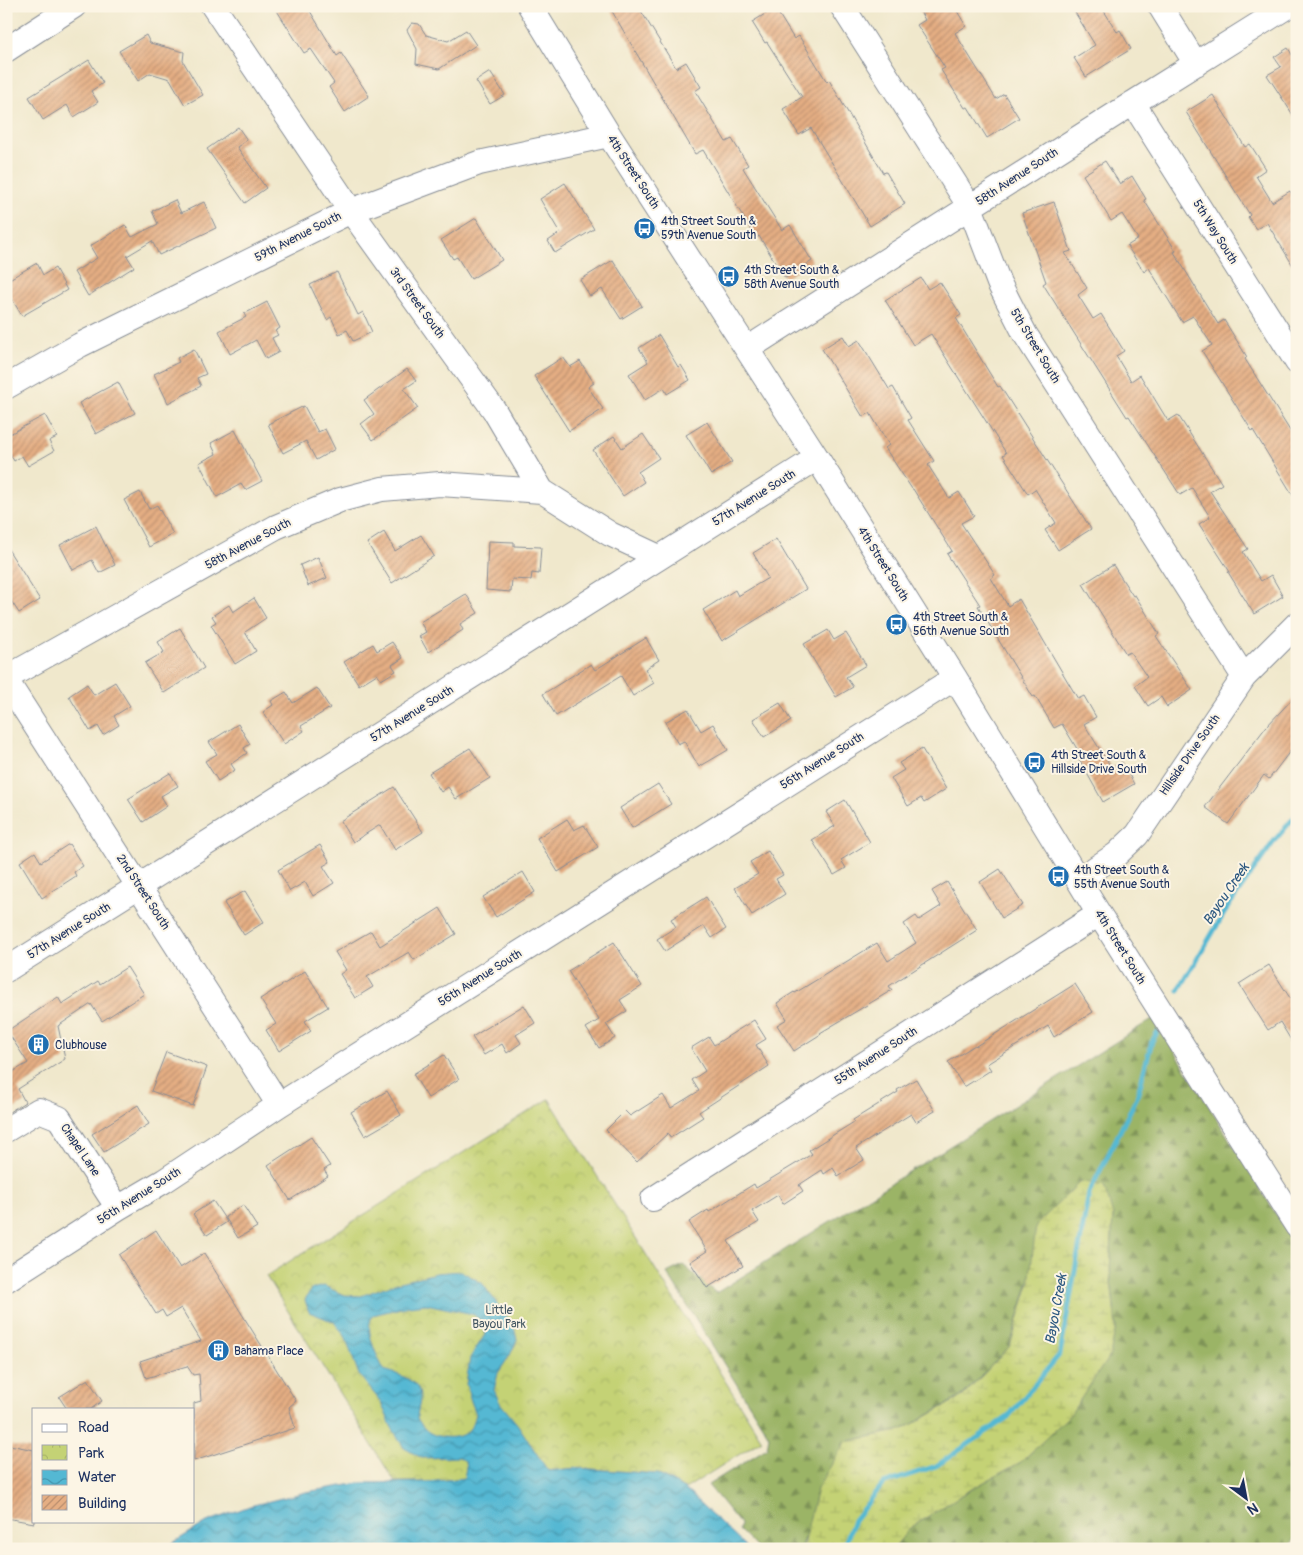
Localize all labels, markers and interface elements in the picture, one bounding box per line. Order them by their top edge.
street label: 4th Street South [604,132,663,212]
street label: 58th Avenue South [973,145,1061,209]
street label: 5th Way South [1189,197,1241,267]
street label: 59th Avenue South [252,209,344,265]
place label: 4th Street South & 59th Avenue South [661,214,757,243]
bus stop icon: 4th Street South & 59th Avenue South [633,216,657,240]
place label: 4th Street South & 58th Avenue South [744,263,839,292]
street label: 3rd Street South [386,264,448,342]
bus stop icon: 4th Street South & 58th Avenue South [716,265,740,289]
street label: 5th Street South [1007,306,1063,386]
street label: 57th Avenue South [710,466,799,530]
street label: 58th Avenue South [203,515,294,573]
street label: 4th Street South [854,524,912,604]
place label: 4th Street South & 56th Avenue South [913,610,1009,639]
bus stop icon: 4th Street South & 56th Avenue South [885,612,909,636]
street label: 57th Avenue South [368,682,457,746]
street label: Hillside Drive South [1156,711,1224,798]
street label: 56th Avenue South [777,729,867,793]
place label: 4th Street South & Hillside Drive South [1051,748,1147,777]
bus stop icon: 4th Street South & Hillside Drive South [1023,750,1047,774]
street label: 2nd Street South [113,851,173,933]
water label: Bayou Creek [1199,859,1254,928]
place label: 4th Street South & 55th Avenue South [1074,863,1170,892]
bus stop icon: 4th Street South & 55th Avenue South [1046,865,1070,889]
street label: 57th Avenue South [25,899,114,963]
street label: 4th Street South [1091,907,1149,987]
street label: 56th Avenue South [435,946,525,1010]
street label: 55th Avenue South [832,1024,920,1088]
building icon: Clubhouse [27,1033,51,1057]
place label: Clubhouse [55,1038,107,1053]
street label: Chapel Lane [57,1121,103,1179]
street label: 56th Avenue South [94,1164,184,1228]
water label: Bayou Creek [1041,1271,1071,1345]
park label: Little Bayou Park [472,1303,526,1332]
building icon: Bahama Place [206,1339,230,1363]
place label: Bahama Place [234,1344,304,1359]
legend [32,1408,195,1522]
text: Road [78,1418,109,1437]
text: Park [78,1444,105,1463]
text: Water [78,1468,117,1487]
north arrow [1220,1472,1270,1522]
text: Building [78,1494,126,1513]
text: N [1244,1499,1261,1518]

